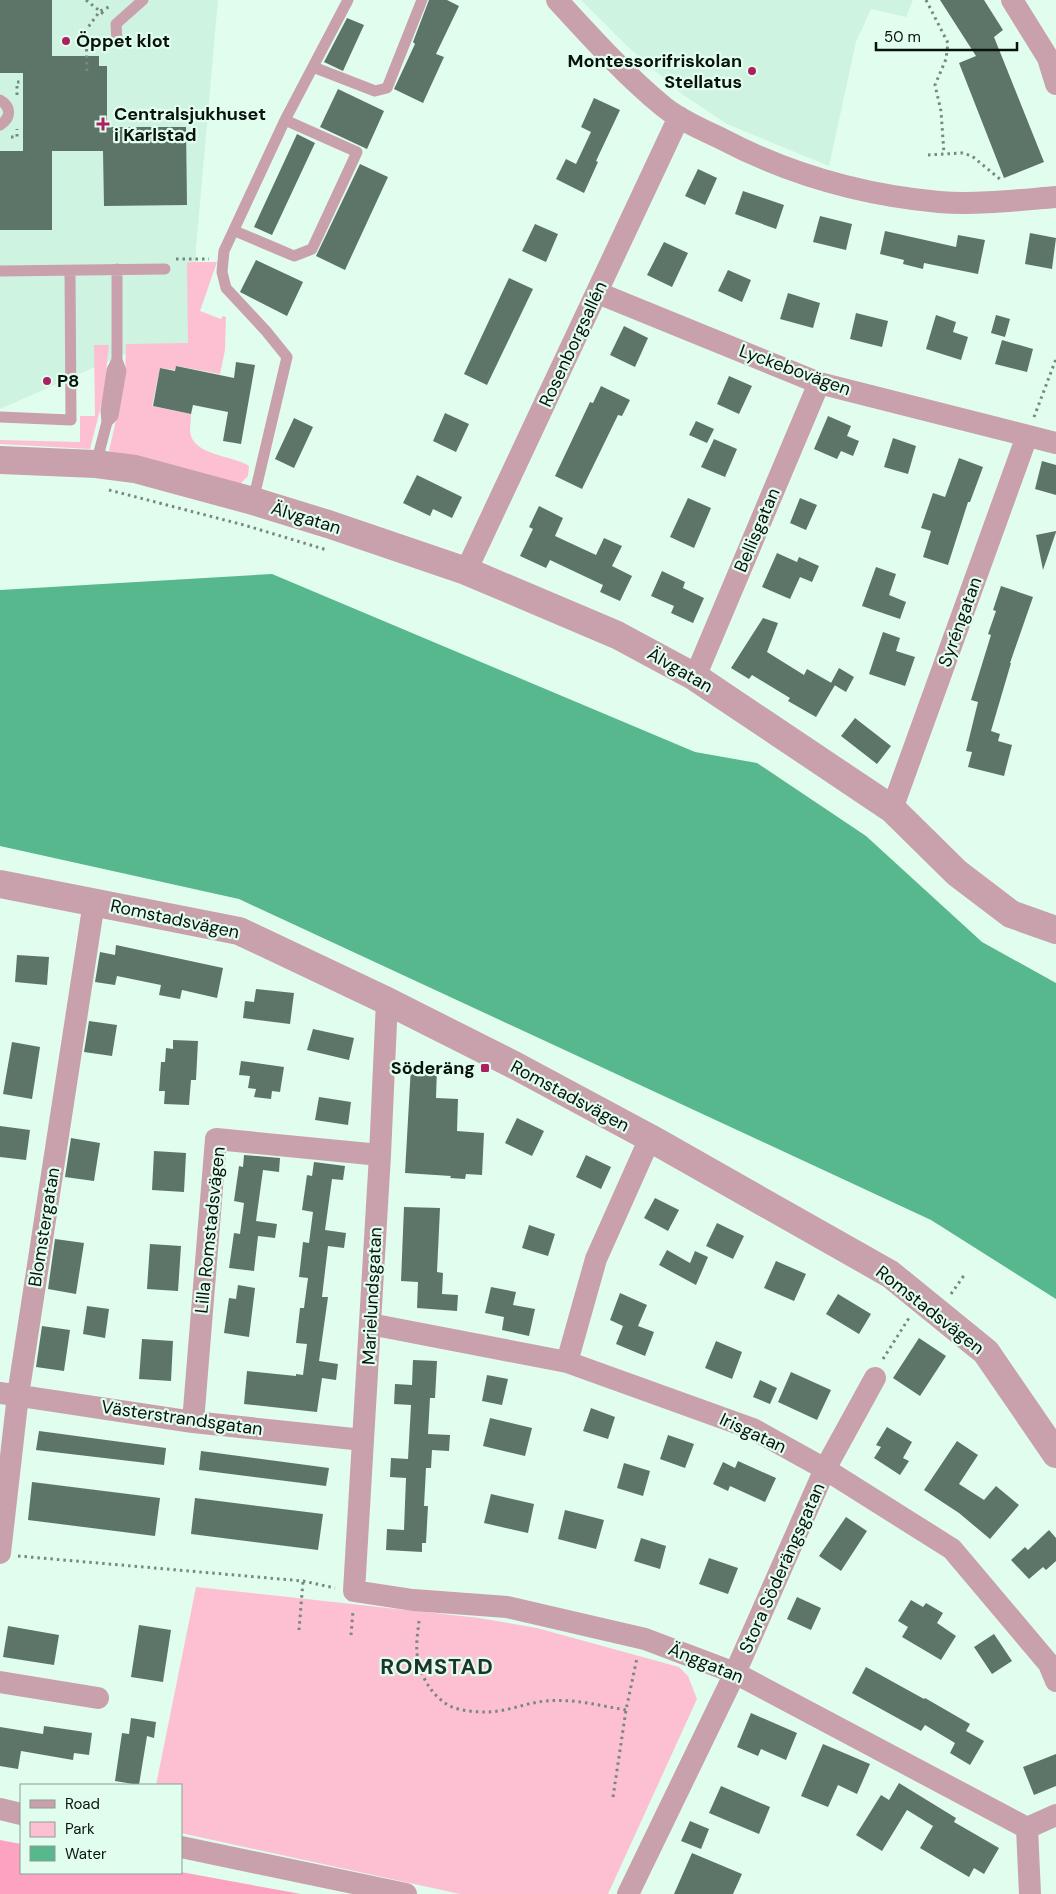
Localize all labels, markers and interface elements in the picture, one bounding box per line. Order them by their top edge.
scale bar [876,20,1017,52]
text: 50 m [884,27,921,47]
place label: Öppet klot [76,29,170,53]
marker: Öppet klot [60,35,72,47]
place label: Montessorifriskolan Stellatus [568,49,742,94]
marker: Montessorifriskolan Stellatus [746,65,758,77]
place label: Centralsjukhuset i Karlstad [114,102,266,147]
marker: Centralsjukhuset i Karlstad [96,117,110,131]
street label: Rosenborgsallén [533,277,613,411]
street label: Lyckebovägen [736,339,854,401]
place label: P8 [57,369,79,393]
marker: P8 [41,375,53,387]
street label: Bellisgatan [729,484,785,576]
street label: Älvgatan [268,496,344,540]
street label: Syréngatan [933,574,987,670]
street label: Älvgatan [643,642,717,698]
street label: Romstadsvägen [108,894,242,944]
street label: Romstadsvägen [506,1055,634,1137]
place label: Söderäng [391,1056,475,1080]
marker: Söderäng [479,1062,491,1074]
street label: Lilla Romstadsvägen [189,1145,231,1315]
street label: Blomstergatan [23,1166,65,1288]
street label: Marielundsgatan [356,1227,388,1365]
street label: Romstadsvägen [871,1260,989,1360]
street label: Västerstrandsgatan [100,1395,264,1441]
street label: Irisgatan [716,1407,790,1459]
street label: Stora Söderängsgatan [734,1479,830,1657]
street label: Änggatan [665,1637,747,1689]
district label: ROMSTAD [380,1652,494,1681]
legend [20,1784,182,1874]
text: Road [65,1794,100,1814]
text: Park [65,1819,95,1839]
text: Water [65,1844,107,1864]

